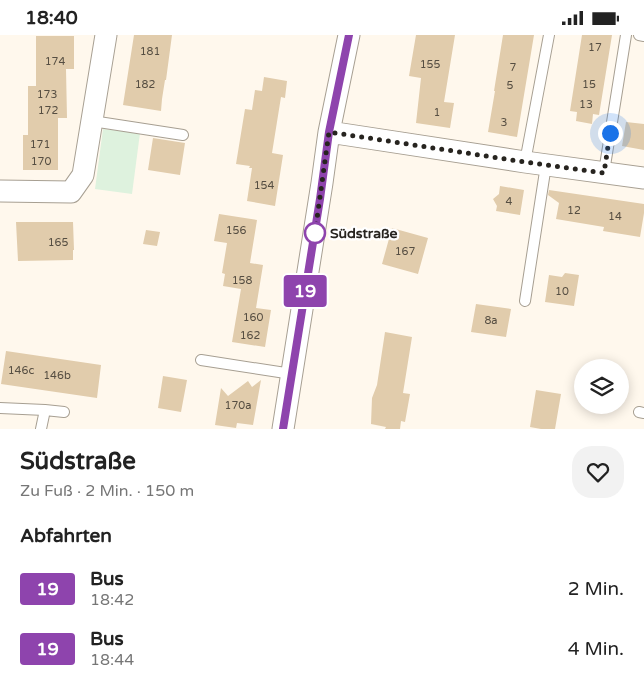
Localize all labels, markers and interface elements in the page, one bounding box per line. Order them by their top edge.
text: 18:40 [25,7,78,29]
house number: 17 [588,41,602,54]
house number: 181 [140,45,160,58]
house number: 174 [45,55,65,68]
house number: 155 [420,58,440,71]
house number: 7 [510,61,517,74]
house number: 182 [135,78,155,91]
house number: 15 [582,78,596,91]
house number: 5 [507,79,514,92]
house number: 173 [37,88,57,101]
house number: 13 [579,98,593,111]
house number: 172 [38,104,58,117]
house number: 1 [434,106,440,119]
house number: 3 [501,116,508,129]
your location [598,121,623,146]
house number: 171 [30,138,50,151]
house number: 170 [31,155,51,168]
house number: 154 [254,179,274,192]
house number: 4 [506,195,513,208]
house number: 12 [567,204,581,217]
house number: 14 [608,210,622,223]
marker: Südstraße [304,222,326,244]
house number: 156 [226,224,246,237]
place label: Südstraße [330,225,398,242]
house number: 165 [48,236,68,249]
house number: 167 [395,245,415,258]
house number: 158 [232,274,252,287]
line badge: 19 [282,275,328,307]
text: 19 [294,280,316,302]
house number: 10 [555,285,569,298]
house number: 160 [243,311,263,324]
house number: 8a [484,314,498,327]
house number: 162 [240,329,260,342]
map controls [574,359,629,414]
button: layers [574,359,629,414]
house number: 146c [8,364,34,377]
house number: 146b [43,369,71,382]
house number: 170a [225,399,251,412]
button: heart [572,446,624,498]
text: Südstraße [20,447,136,476]
text: Zu Fuß · 2 Min. · 150 m [20,481,194,501]
text: Abfahrten [20,525,112,547]
text: Bus [90,568,124,590]
text: 19 [36,578,59,600]
text: 2 Min. [568,578,624,600]
text: 18:42 [90,590,134,610]
text: Bus [90,628,124,650]
text: 19 [36,638,59,660]
text: 4 Min. [568,638,624,660]
text: 18:44 [90,650,134,670]

